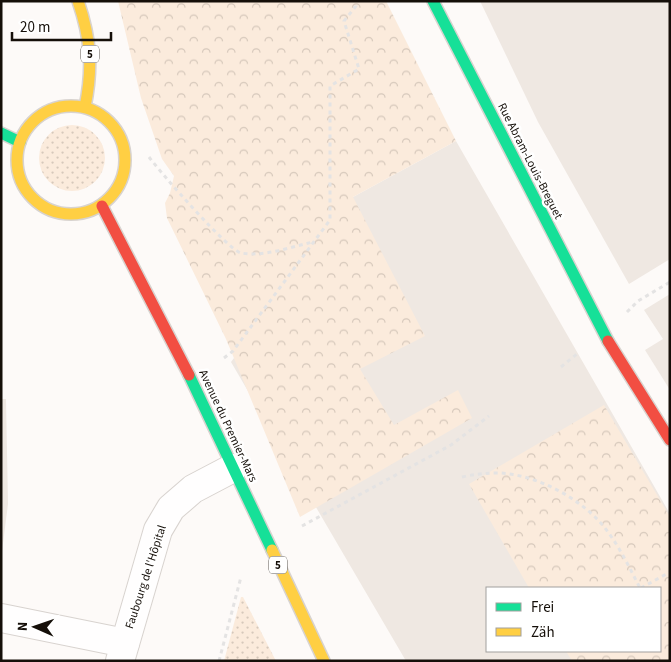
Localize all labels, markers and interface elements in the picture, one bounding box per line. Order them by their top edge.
scale bar [12,10,111,42]
text: 20 m [20,17,50,38]
road number: 5 [81,46,99,62]
street label: Rue Abram-Louis-Breguet [493,100,567,222]
street label: Avenue du Premier-Mars [194,367,262,485]
street label: Faubourg de l'Hôpital [121,523,171,631]
road number: 5 [269,556,287,574]
legend [486,587,661,652]
text: Frei [531,597,554,618]
north arrow [10,602,60,652]
text: N [13,622,33,632]
text: Zäh [531,622,555,643]

